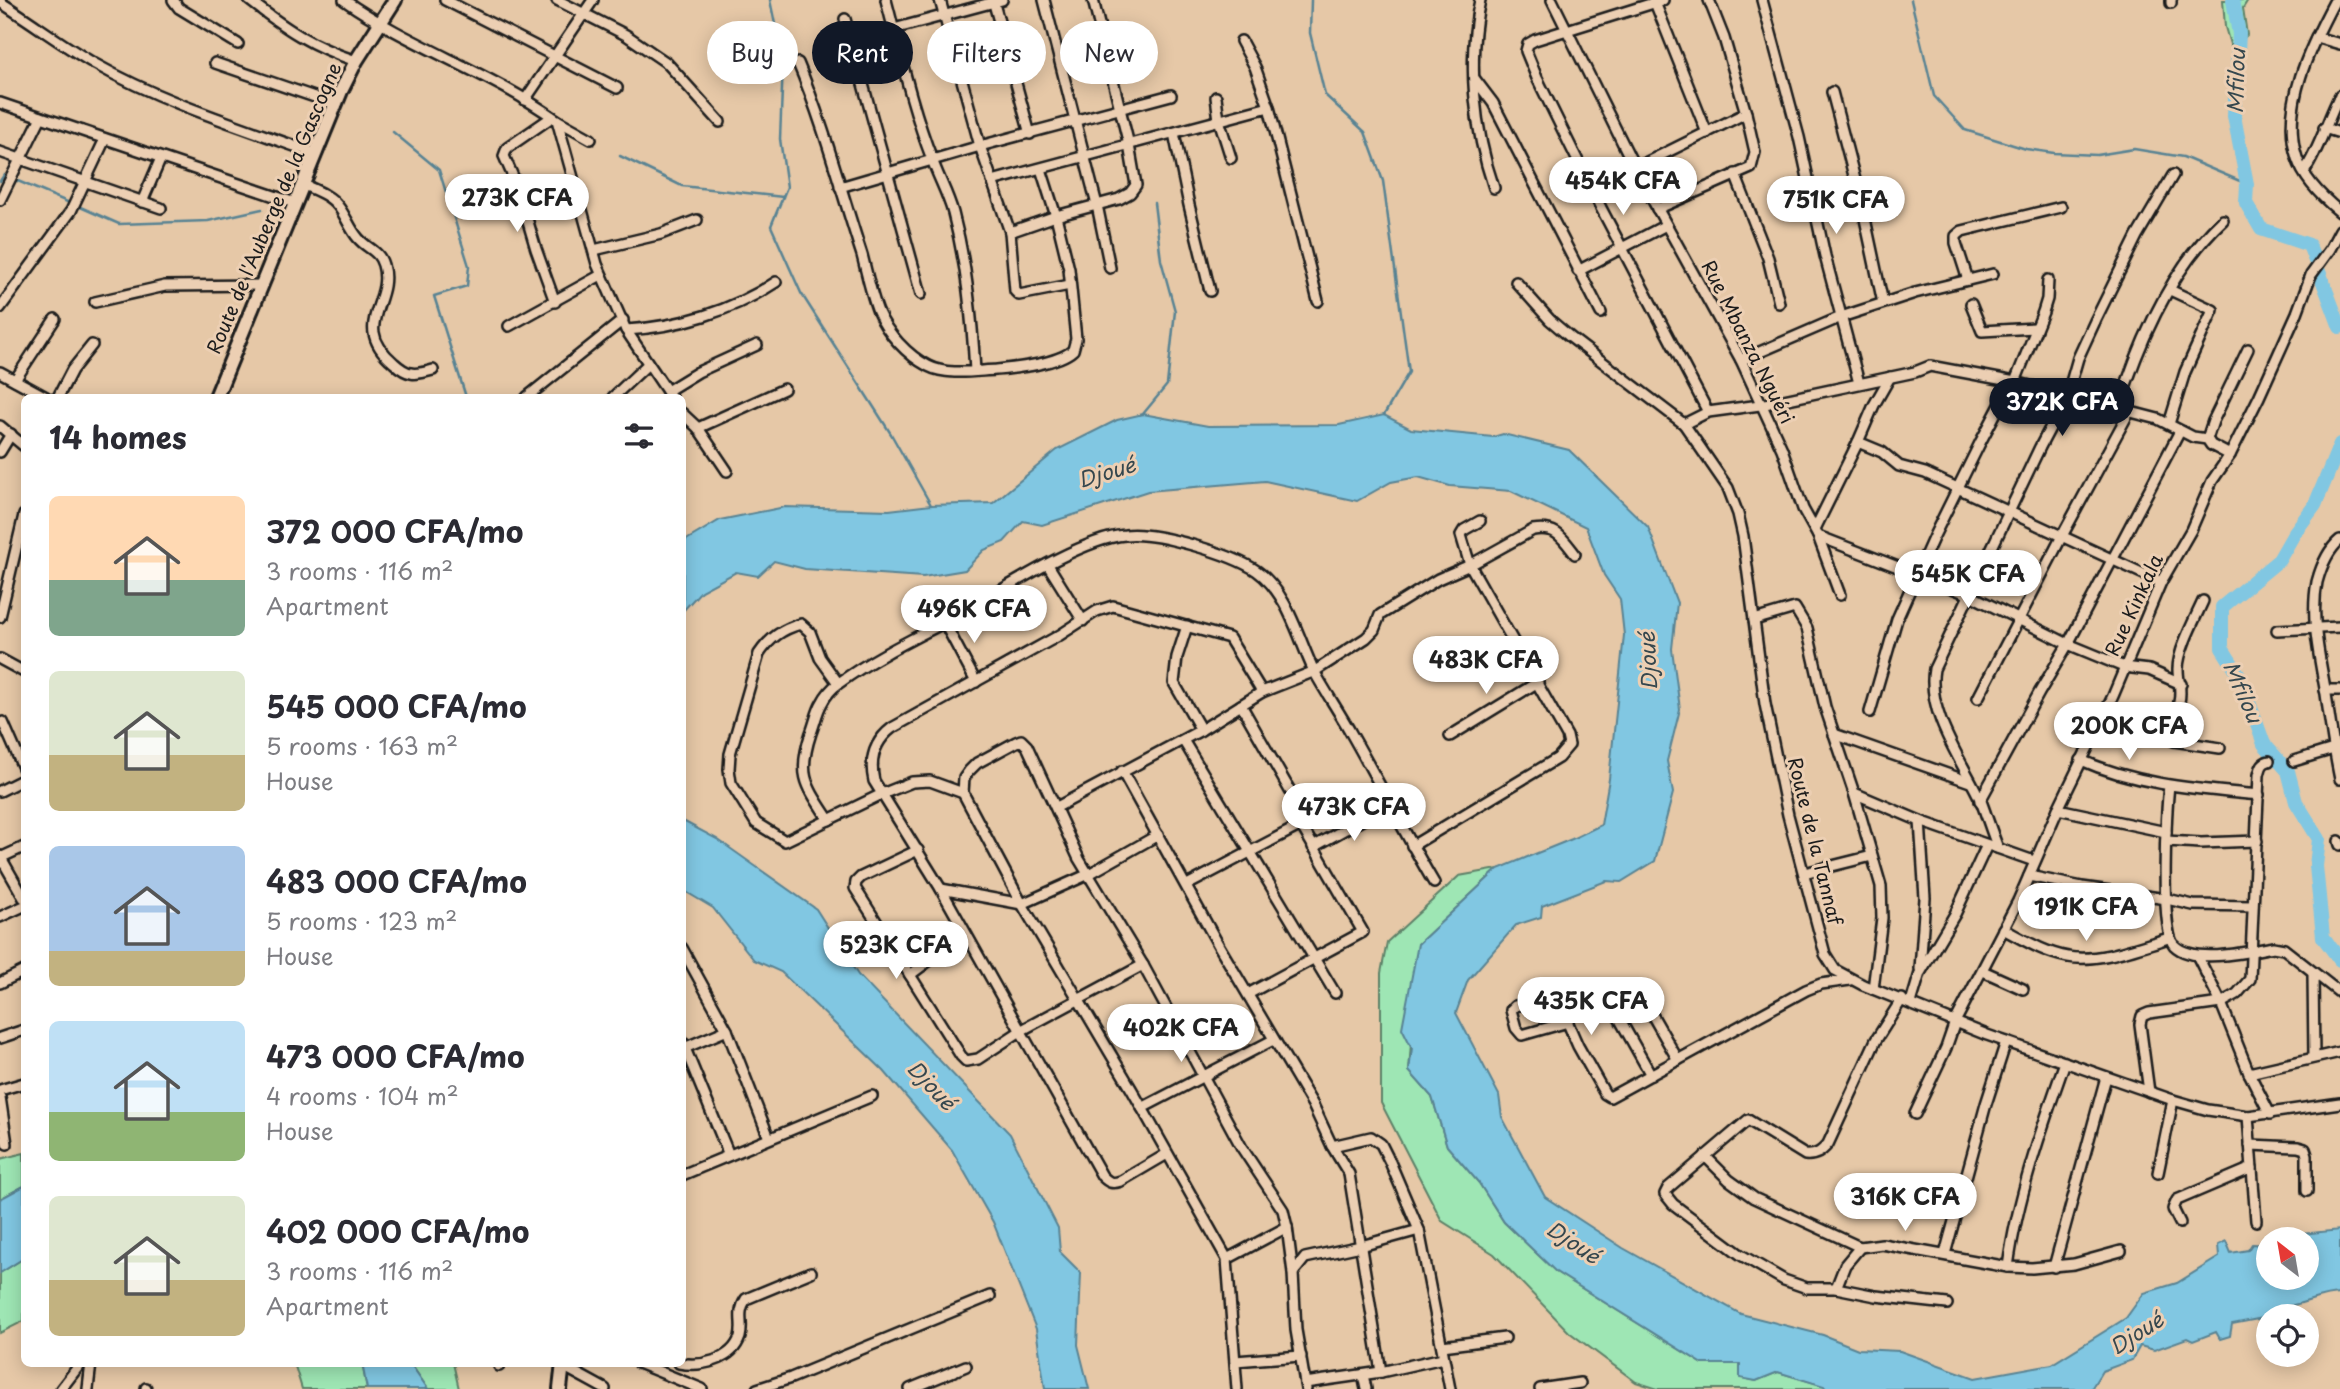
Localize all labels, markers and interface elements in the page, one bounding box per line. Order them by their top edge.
chip: Buy [707,21,798,84]
chip: Rent [812,21,913,84]
chip: Filters [927,21,1046,84]
chip: New [1060,21,1158,84]
water label: Mfilou [2218,47,2252,114]
street label: Route de l'Auberge de la Gascogne [199,57,347,358]
pin: 454K CFA [1551,158,1695,217]
text: 454K CFA [1565,162,1681,197]
pin: 273K CFA [445,174,589,234]
pin: 751K CFA [1764,176,1908,236]
text: 273K CFA [461,179,573,214]
text: 751K CFA [1783,181,1889,216]
street label: Rue Mbanza Nguéri [1696,255,1802,428]
pin: 372K CFA [1990,378,2134,438]
text: 372K CFA [2005,383,2119,418]
text: 14 homes [49,414,187,459]
icon: filters [620,417,658,455]
water label: Djoué [1074,447,1141,495]
text: 372 000 CFA/mo [266,508,523,553]
icon: home [105,524,189,608]
street label: Rue Kinkala [2097,549,2169,660]
pin: 545K CFA [1896,550,2040,610]
text: 3 rooms · 116 m² [266,553,453,588]
text: 545K CFA [1911,555,2025,590]
pin: 496K CFA [902,586,1046,645]
text: Apartment [266,588,389,623]
text: 496K CFA [917,590,1031,625]
water label: Djoué [1629,629,1665,691]
pin: 483K CFA [1414,636,1558,696]
text: 483K CFA [1429,641,1543,676]
water label: Mfilou [2216,655,2272,729]
text: 545 000 CFA/mo [266,683,527,728]
icon: home [105,699,189,783]
pin: 200K CFA [2057,702,2201,762]
text: 200K CFA [2070,707,2188,742]
text: 5 rooms · 163 m² [266,728,458,763]
street label: Route de la Tannaf [1782,754,1851,929]
text: House [266,763,333,798]
pin: 473K CFA [1282,784,1426,843]
text: 473K CFA [1298,788,1410,823]
text: 483 000 CFA/mo [266,858,527,903]
icon: home [105,874,189,958]
pin: 191K CFA [2014,884,2158,943]
text: 191K CFA [2034,888,2138,923]
text: 5 rooms · 123 m² [266,903,457,938]
pin: 523K CFA [824,922,968,981]
text: 523K CFA [839,926,953,961]
text: House [266,938,333,973]
pin: 435K CFA [1519,978,1663,1037]
text: 435K CFA [1533,982,1649,1017]
pin: 402K CFA [1109,1004,1253,1064]
text: 402K CFA [1123,1009,1239,1044]
text: 473 000 CFA/mo [266,1033,525,1078]
icon: home [105,1049,189,1133]
water label: Djoué [901,1052,966,1118]
text: 4 rooms · 104 m² [266,1078,459,1113]
text: House [266,1113,333,1148]
pin: 316K CFA [1833,1174,1977,1233]
text: 316K CFA [1850,1178,1960,1213]
text: 402 000 CFA/mo [266,1208,529,1253]
water label: Djoué [1541,1212,1609,1272]
icon: home [105,1224,189,1308]
north arrow [2256,1227,2319,1290]
map controls [2256,1227,2319,1367]
text: 3 rooms · 116 m² [266,1253,453,1288]
text: Apartment [266,1288,389,1323]
water label: Djoué [2103,1302,2171,1362]
button: locate [2256,1304,2319,1367]

